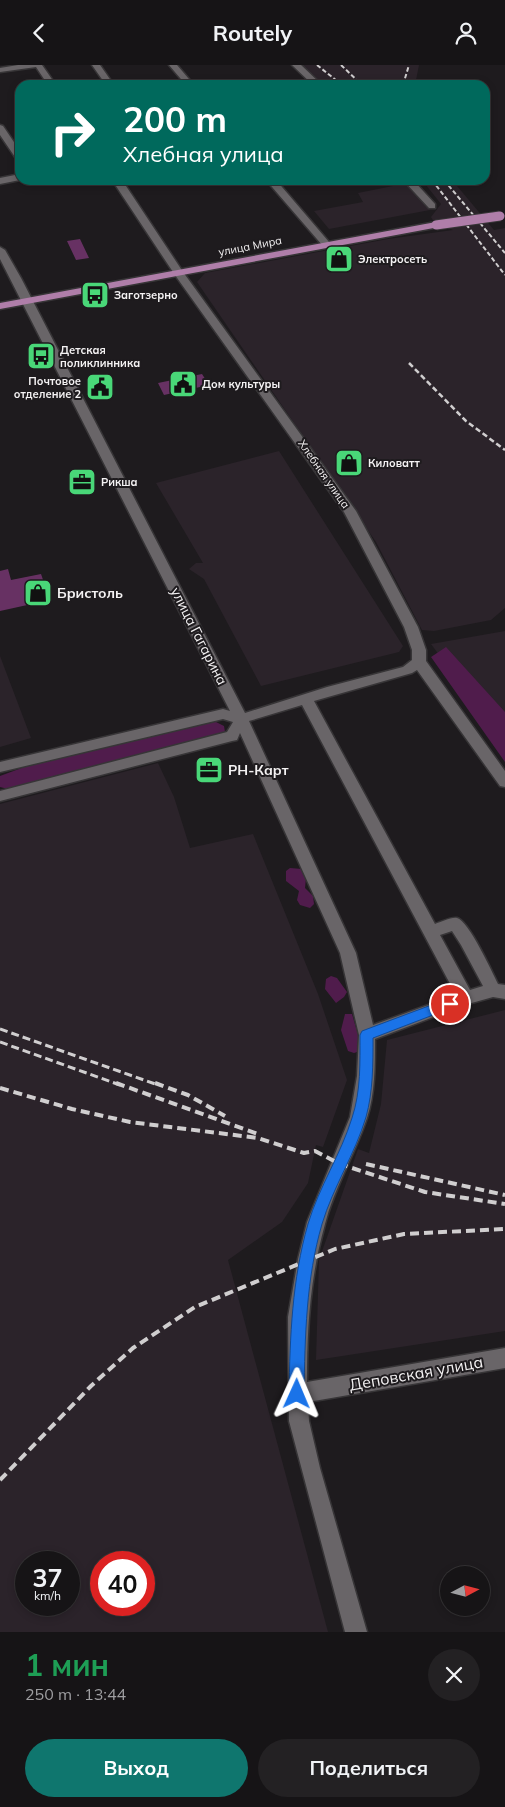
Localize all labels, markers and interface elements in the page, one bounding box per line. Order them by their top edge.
icon: back [25,19,53,47]
text: Routely [213,19,292,47]
icon: person [452,19,480,47]
text: 200 m [123,97,227,141]
icon: right [40,100,105,165]
text: Хлебная улица [123,140,284,168]
street label: улица Мира [217,233,283,259]
shop icon: Электросеть [324,244,354,274]
place label: Электросеть [358,252,427,266]
bus stop icon: Заготзерно [80,280,110,310]
place label: Заготзерно [114,288,178,302]
bus stop icon: Детская поликлинника [26,341,56,371]
place label: Детская поликлинника [60,343,140,370]
public building icon: Дом культуры [168,369,198,399]
public building icon: Почтовое отделение 2 [85,372,115,402]
place label: Почтовое отделение 2 [14,374,81,401]
place label: Дом культуры [202,377,280,391]
street label: Хлебная улица [295,437,353,511]
shop icon: Киловатт [334,448,364,478]
place label: Киловатт [368,456,420,470]
office icon: Рикша [67,467,97,497]
place label: Рикша [101,475,138,489]
shop icon: Бристоль [23,578,53,608]
place label: Бристоль [57,584,123,602]
street label: улица Гагарина [167,584,231,688]
office icon: РН-Карт [194,755,224,785]
place label: РН-Карт [228,761,289,779]
pin [429,983,471,1025]
icon: arrive [436,990,464,1018]
street label: Деповская улица [348,1351,484,1395]
position arrow [270,1367,322,1419]
speed limit sign: 40 [90,1551,155,1616]
text: 37 [32,1562,63,1593]
north arrow [440,1566,490,1616]
map controls [440,1566,490,1616]
text: km/h [34,1588,61,1603]
text: 1 мин [25,1646,109,1684]
button: close [428,1649,480,1701]
text: 250 m · 13:44 [25,1684,126,1704]
button: Выход [25,1739,248,1797]
button: Поделиться [258,1739,480,1797]

